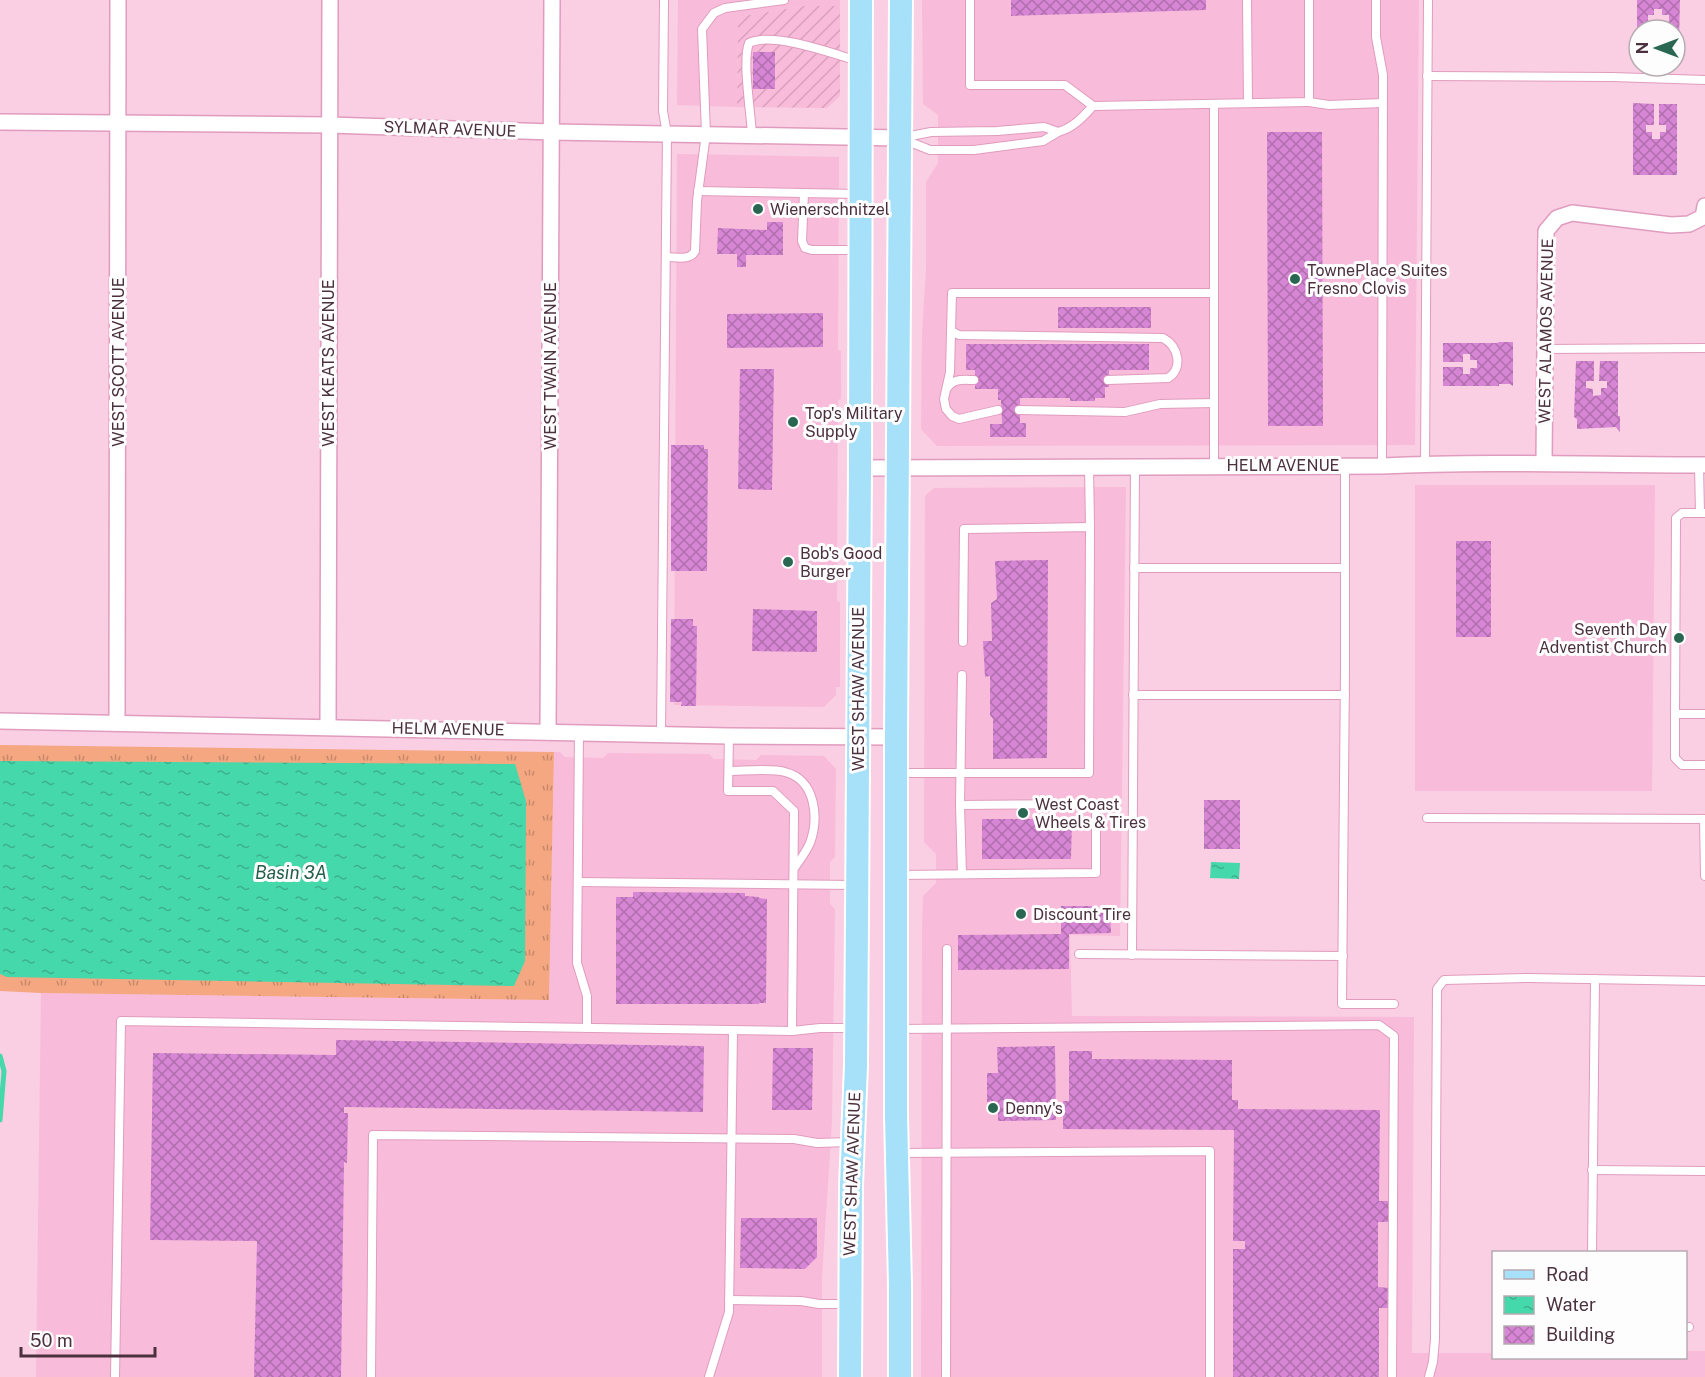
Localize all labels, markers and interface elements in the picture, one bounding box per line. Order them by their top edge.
north arrow [1627,18,1687,78]
text: N [1633,42,1652,54]
street label: SYLMAR AVENUE [383,117,517,141]
place label: Wienerschnitzel [770,200,890,219]
marker: Wienerschnitzel [751,202,765,216]
street label: WEST ALAMOS AVENUE [1535,238,1557,424]
place label: TownePlace Suites Fresno Clovis [1307,261,1447,298]
marker: TownePlace Suites Fresno Clovis [1288,272,1302,286]
street label: WEST SCOTT AVENUE [109,277,128,447]
street label: WEST KEATS AVENUE [319,279,338,447]
street label: WEST TWAIN AVENUE [541,282,560,450]
place label: Top's Military Supply [805,404,903,441]
marker: Top's Military Supply [786,415,800,429]
street label: HELM AVENUE [1226,456,1340,475]
place label: Bob's Good Burger [800,544,882,581]
marker: Bob's Good Burger [781,555,795,569]
street label: WEST SHAW AVENUE [849,607,868,771]
place label: Seventh Day Adventist Church [1539,620,1667,657]
marker: Seventh Day Adventist Church [1672,631,1686,645]
street label: HELM AVENUE [391,719,505,739]
place label: West Coast Wheels & Tires [1035,795,1146,832]
marker: West Coast Wheels & Tires [1016,806,1030,820]
water label: Basin 3A [255,862,327,883]
place label: Discount Tire [1033,905,1131,924]
marker: Discount Tire [1014,907,1028,921]
street label: WEST SHAW AVENUE [840,1092,864,1256]
place label: Denny's [1005,1099,1063,1118]
marker: Denny's [986,1101,1000,1115]
legend [1492,1251,1687,1359]
text: Road [1546,1264,1589,1285]
text: Water [1546,1294,1596,1315]
scale bar [21,1320,154,1358]
text: Building [1546,1324,1615,1345]
text: 50 m [30,1330,73,1351]

